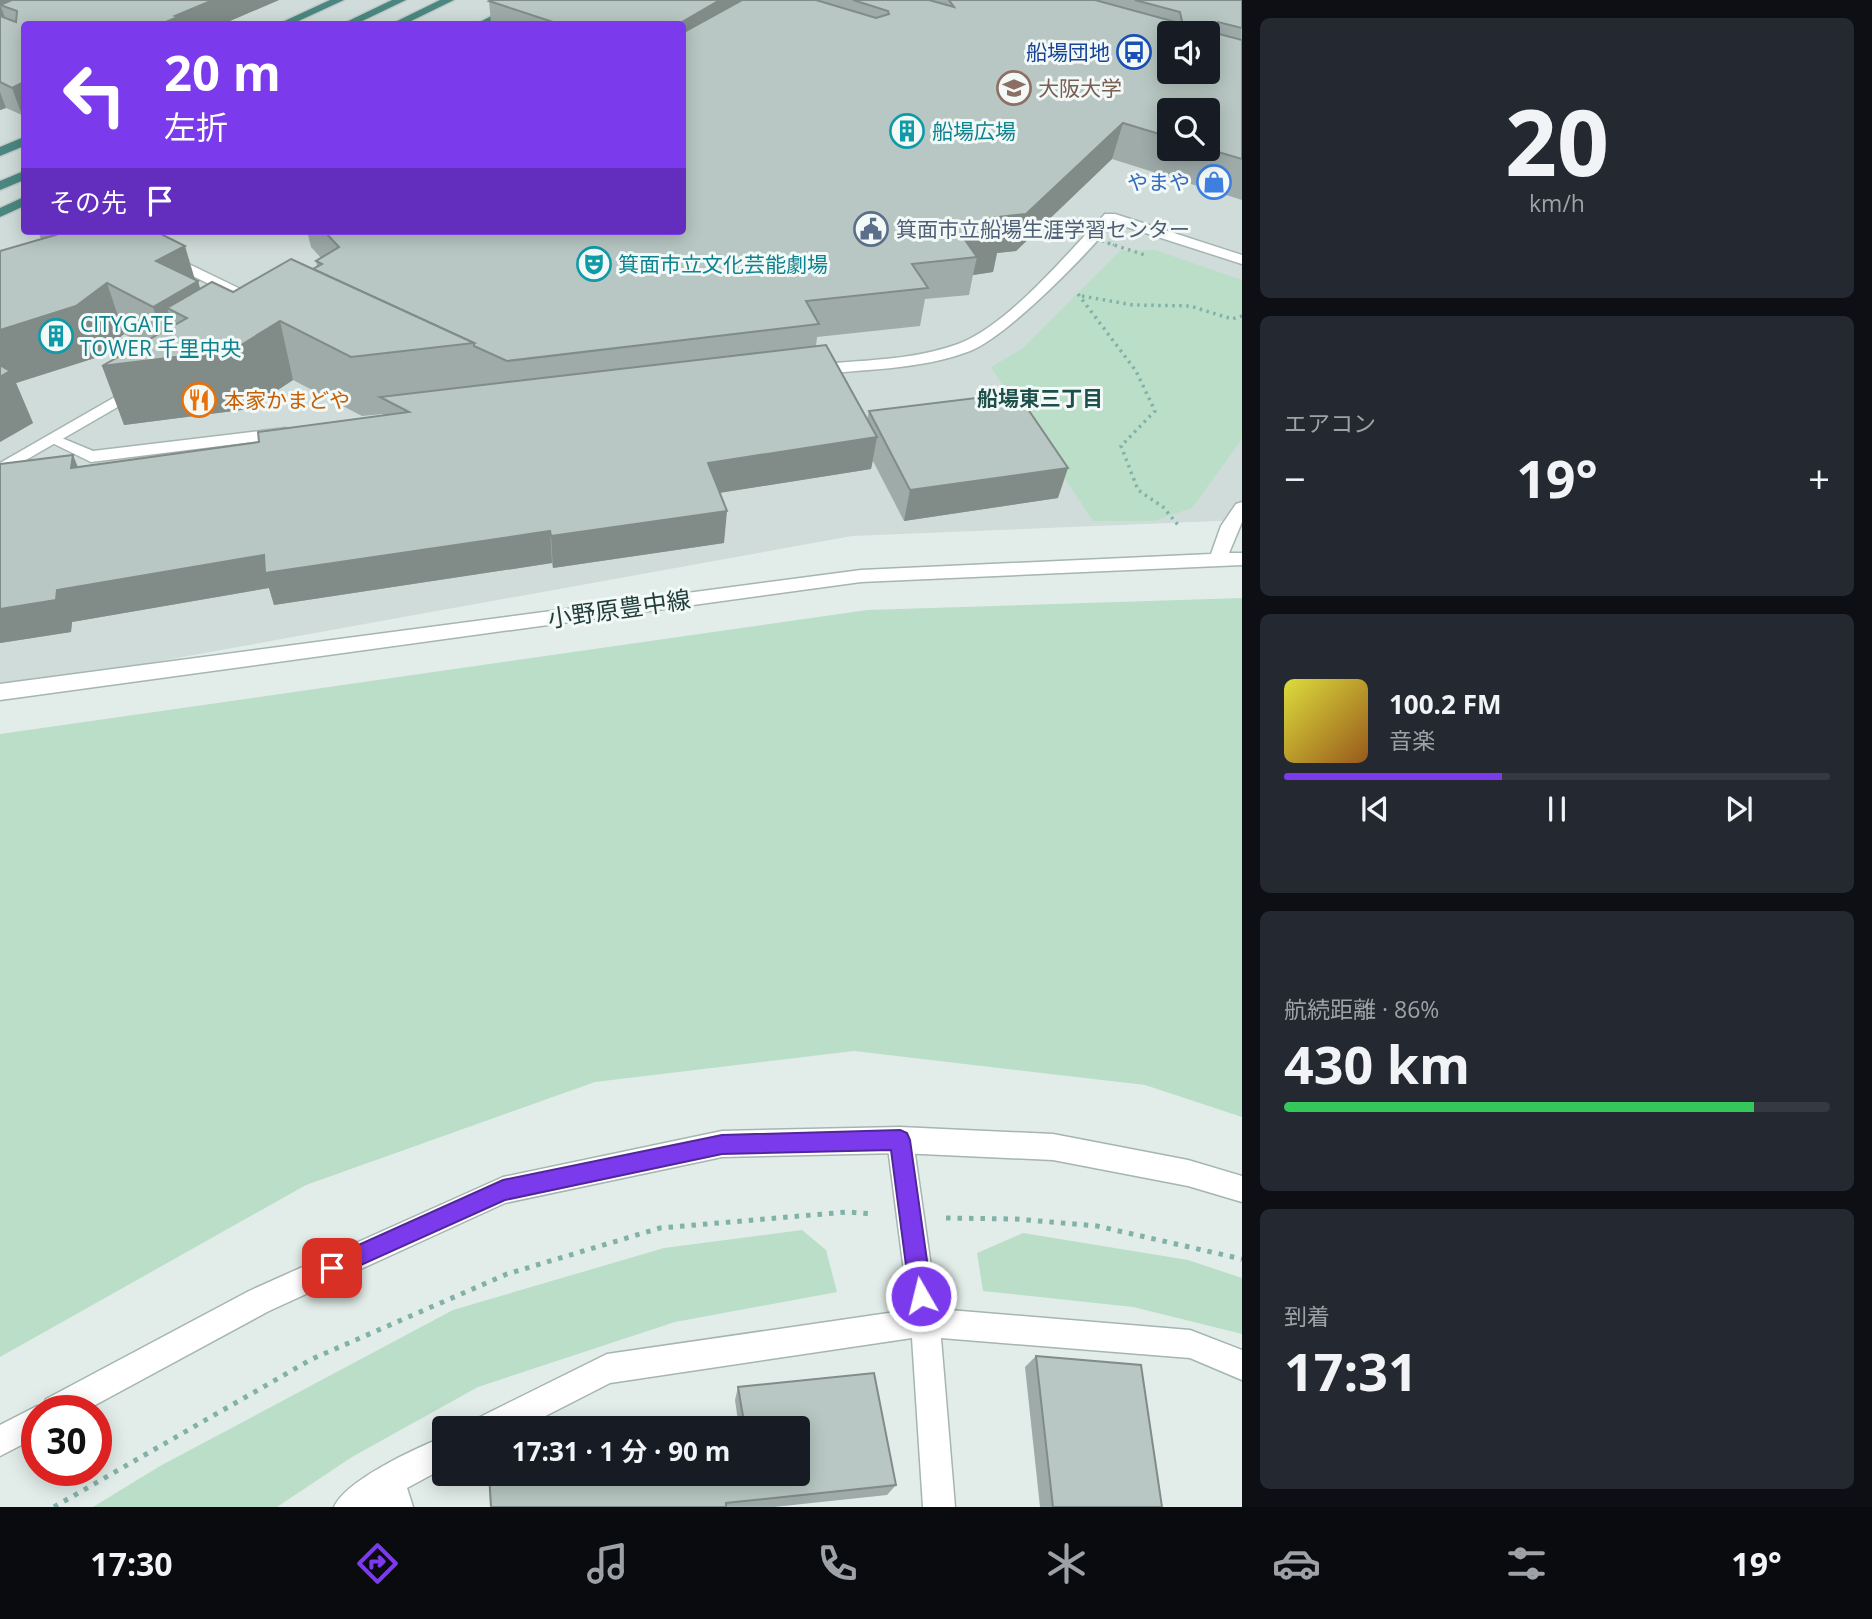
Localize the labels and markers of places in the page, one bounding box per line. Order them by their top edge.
bus stop icon: 船場団地 [1115,33,1153,71]
place label: 船場団地 [1026,38,1110,66]
school or university icon: 大阪大学 [995,69,1033,107]
place label: 大阪大学 [1038,74,1122,102]
building icon: 船場広場 [888,112,926,150]
place label: 船場広場 [932,117,1016,145]
shop icon: やまや [1195,163,1233,201]
place label: やまや [1127,168,1190,196]
public building icon: 箕面市立船場生涯学習センター [852,210,890,248]
place label: 箕面市立船場生涯学習センター [896,215,1190,243]
theatre icon: 箕面市立文化芸能劇場 [575,245,613,283]
place label: 箕面市立文化芸能劇場 [618,250,828,278]
place label: CITYGATE TOWER 千里中央 [80,310,241,362]
building icon: CITYGATE TOWER 千里中央 [37,317,75,355]
restaurant icon: 本家かまどや [180,381,218,419]
place label: 本家かまどや [224,386,350,414]
pin [302,1238,362,1298]

